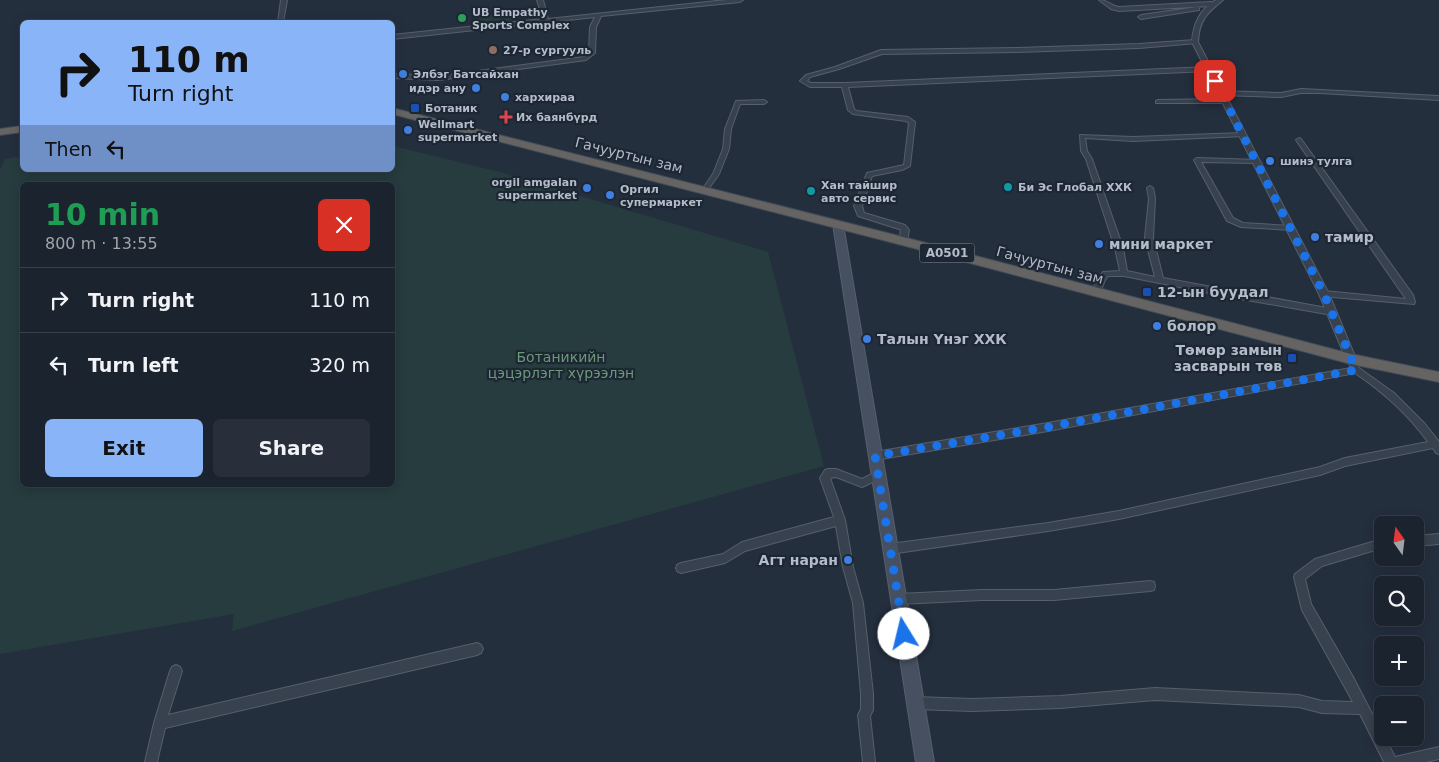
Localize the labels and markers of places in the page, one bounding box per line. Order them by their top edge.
place label: UB Empathy Sports Complex [472,6,570,32]
marker: UB Empathy Sports Complex [456,12,468,24]
marker: 27-р сургууль [487,44,499,56]
place label: 27-р сургууль [503,44,591,57]
pin [1194,60,1236,102]
marker: Элбэг Батсайхан [397,68,409,80]
place label: Элбэг Батсайхан [413,68,519,81]
place label: идэр ану [409,82,466,95]
marker: идэр ану [470,82,482,94]
marker: хархираа [499,91,511,103]
place label: хархираа [515,91,575,104]
marker: Ботаник [409,102,421,114]
place label: Ботаник [425,102,478,115]
marker: Их баянбүрд [500,111,512,123]
place label: Их баянбүрд [516,111,598,124]
place label: Wellmart supermarket [418,118,497,144]
marker: Wellmart supermarket [402,124,414,136]
marker: шинэ тулга [1264,155,1276,167]
place label: шинэ тулга [1280,155,1352,168]
place label: orgil amgalan supermarket [492,176,577,202]
place label: Хан тайшир авто сервис [821,179,897,205]
marker: Би Эс Глобал ХХК [1002,181,1014,193]
place label: Би Эс Глобал ХХК [1018,181,1132,194]
marker: orgil amgalan supermarket [581,182,593,194]
place label: Оргил супермаркет [620,183,703,209]
marker: Хан тайшир авто сервис [805,185,817,197]
marker: Оргил супермаркет [604,189,616,201]
place label: тамир [1325,229,1374,245]
marker: тамир [1309,231,1321,243]
place label: мини маркет [1109,236,1214,252]
marker: мини маркет [1093,238,1105,250]
place label: 12-ын буудал [1157,284,1269,300]
marker: 12-ын буудал [1141,286,1153,298]
place label: болор [1167,318,1216,334]
marker: болор [1151,320,1163,332]
place label: Талын Үнэг ХХК [877,331,1007,347]
marker: Талын Үнэг ХХК [861,333,873,345]
place label: Төмөр замын засварын төв [1174,342,1282,374]
marker: Төмөр замын засварын төв [1286,352,1298,364]
place label: Агт наран [759,552,838,568]
marker: Агт наран [842,554,854,566]

